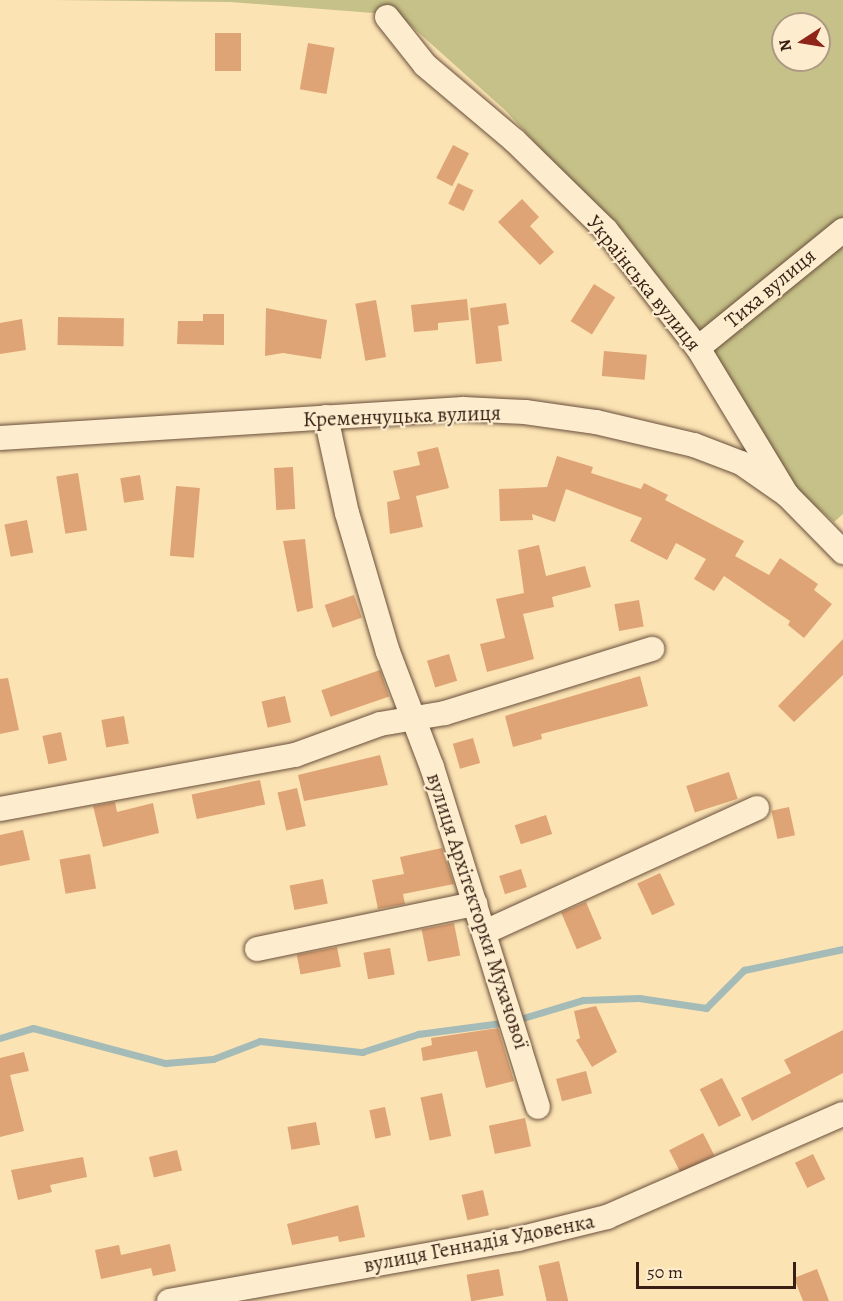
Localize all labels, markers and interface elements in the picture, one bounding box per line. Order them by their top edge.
north arrow [771,12,831,72]
text: N [773,37,797,53]
street label: Українська вулиця [581,210,707,356]
street label: Тиха вулиця [719,243,821,333]
street label: Кременчуцька вулиця [302,400,502,432]
street label: вулиця Архітекторки Мухачової [421,770,535,1052]
street label: вулиця Геннадія Удовенка [361,1208,597,1278]
scale bar [639,1250,800,1288]
text: 50 m [647,1260,683,1284]

